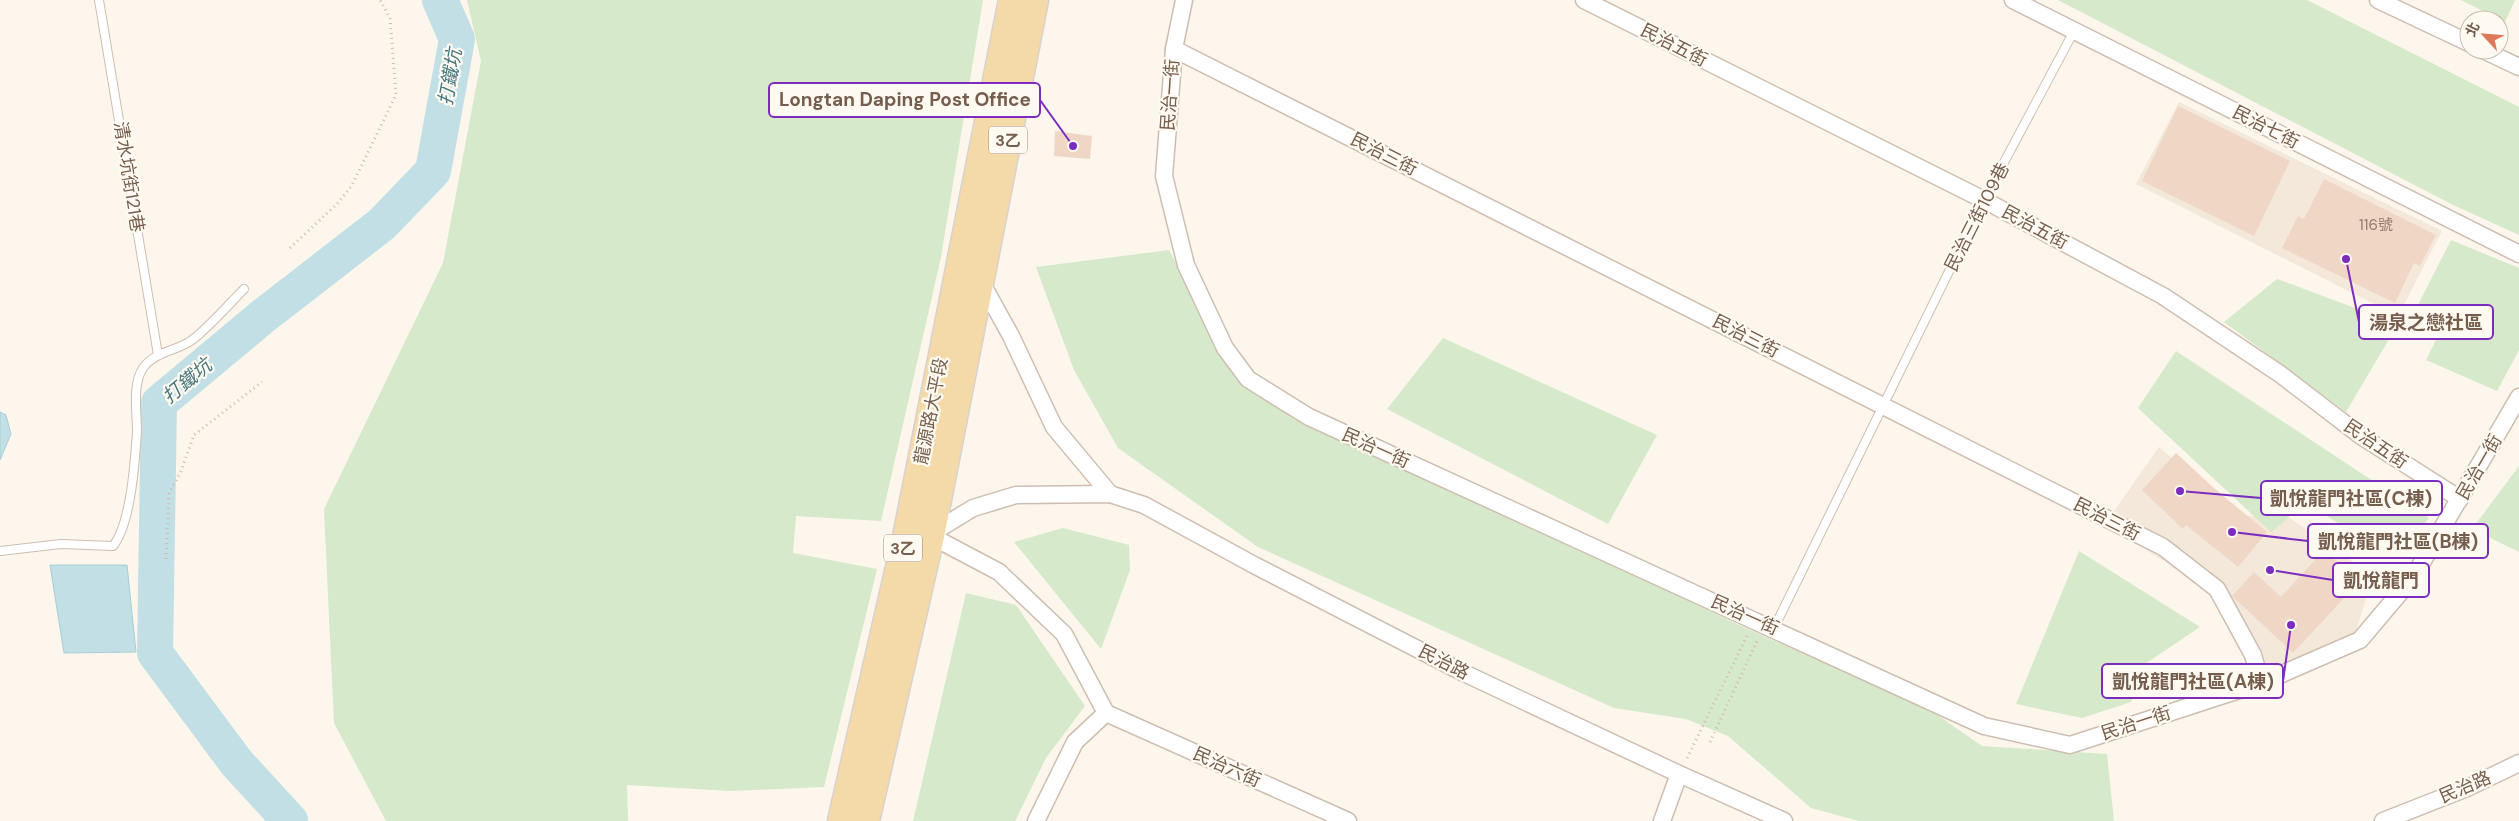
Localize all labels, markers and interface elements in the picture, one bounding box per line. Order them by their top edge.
north arrow [2459,10,2509,60]
street label: 民治五街 [1636,18,1712,72]
text: 北 [2461,19,2483,40]
water label: 打鐵坑 [433,44,468,107]
street label: 民治一街 [1156,58,1184,132]
callout: Longtan Daping Post Office [769,83,1040,117]
text: Longtan Daping Post Office [779,87,1031,112]
street label: 民治七街 [2228,100,2304,154]
street label: 清水坑街121巷 [108,120,150,234]
road number: 3乙 [989,126,1027,154]
street label: 民治三街 [1346,127,1422,181]
street label: 民治三街109巷 [1939,158,2015,276]
street label: 民治五街 [1998,200,2072,254]
house number: 116號 [2359,215,2393,235]
callout: 湯泉之戀社區 [2359,305,2493,339]
street label: 民治三街 [1708,309,1784,363]
text: 湯泉之戀社區 [2369,310,2483,335]
water label: 打鐵坑 [157,351,219,409]
street label: 龍源路大平段 [909,356,953,466]
street label: 民治五街 [2339,414,2413,474]
street label: 民治一街 [1338,422,1414,474]
street label: 民治一街 [2451,430,2507,504]
callout: 凱悅龍門社區(C棟) [2261,481,2442,515]
text: 凱悅龍門社區(C棟) [2270,486,2432,511]
street label: 民治三街 [2069,492,2145,546]
callout: 凱悅龍門社區(B棟) [2308,524,2488,558]
text: 凱悅龍門社區(B棟) [2318,529,2478,554]
road number: 3乙 [884,534,922,562]
callout: 凱悅龍門 [2333,563,2429,597]
text: 凱悅龍門 [2343,568,2419,593]
street label: 民治一街 [1707,589,1783,641]
street label: 民治路 [1414,639,1474,685]
callout: 凱悅龍門社區(A棟) [2102,664,2283,698]
text: 凱悅龍門社區(A棟) [2112,669,2274,694]
street label: 民治一街 [2098,700,2174,746]
street label: 民治六街 [1189,741,1265,793]
street label: 民治路 [2435,765,2495,809]

